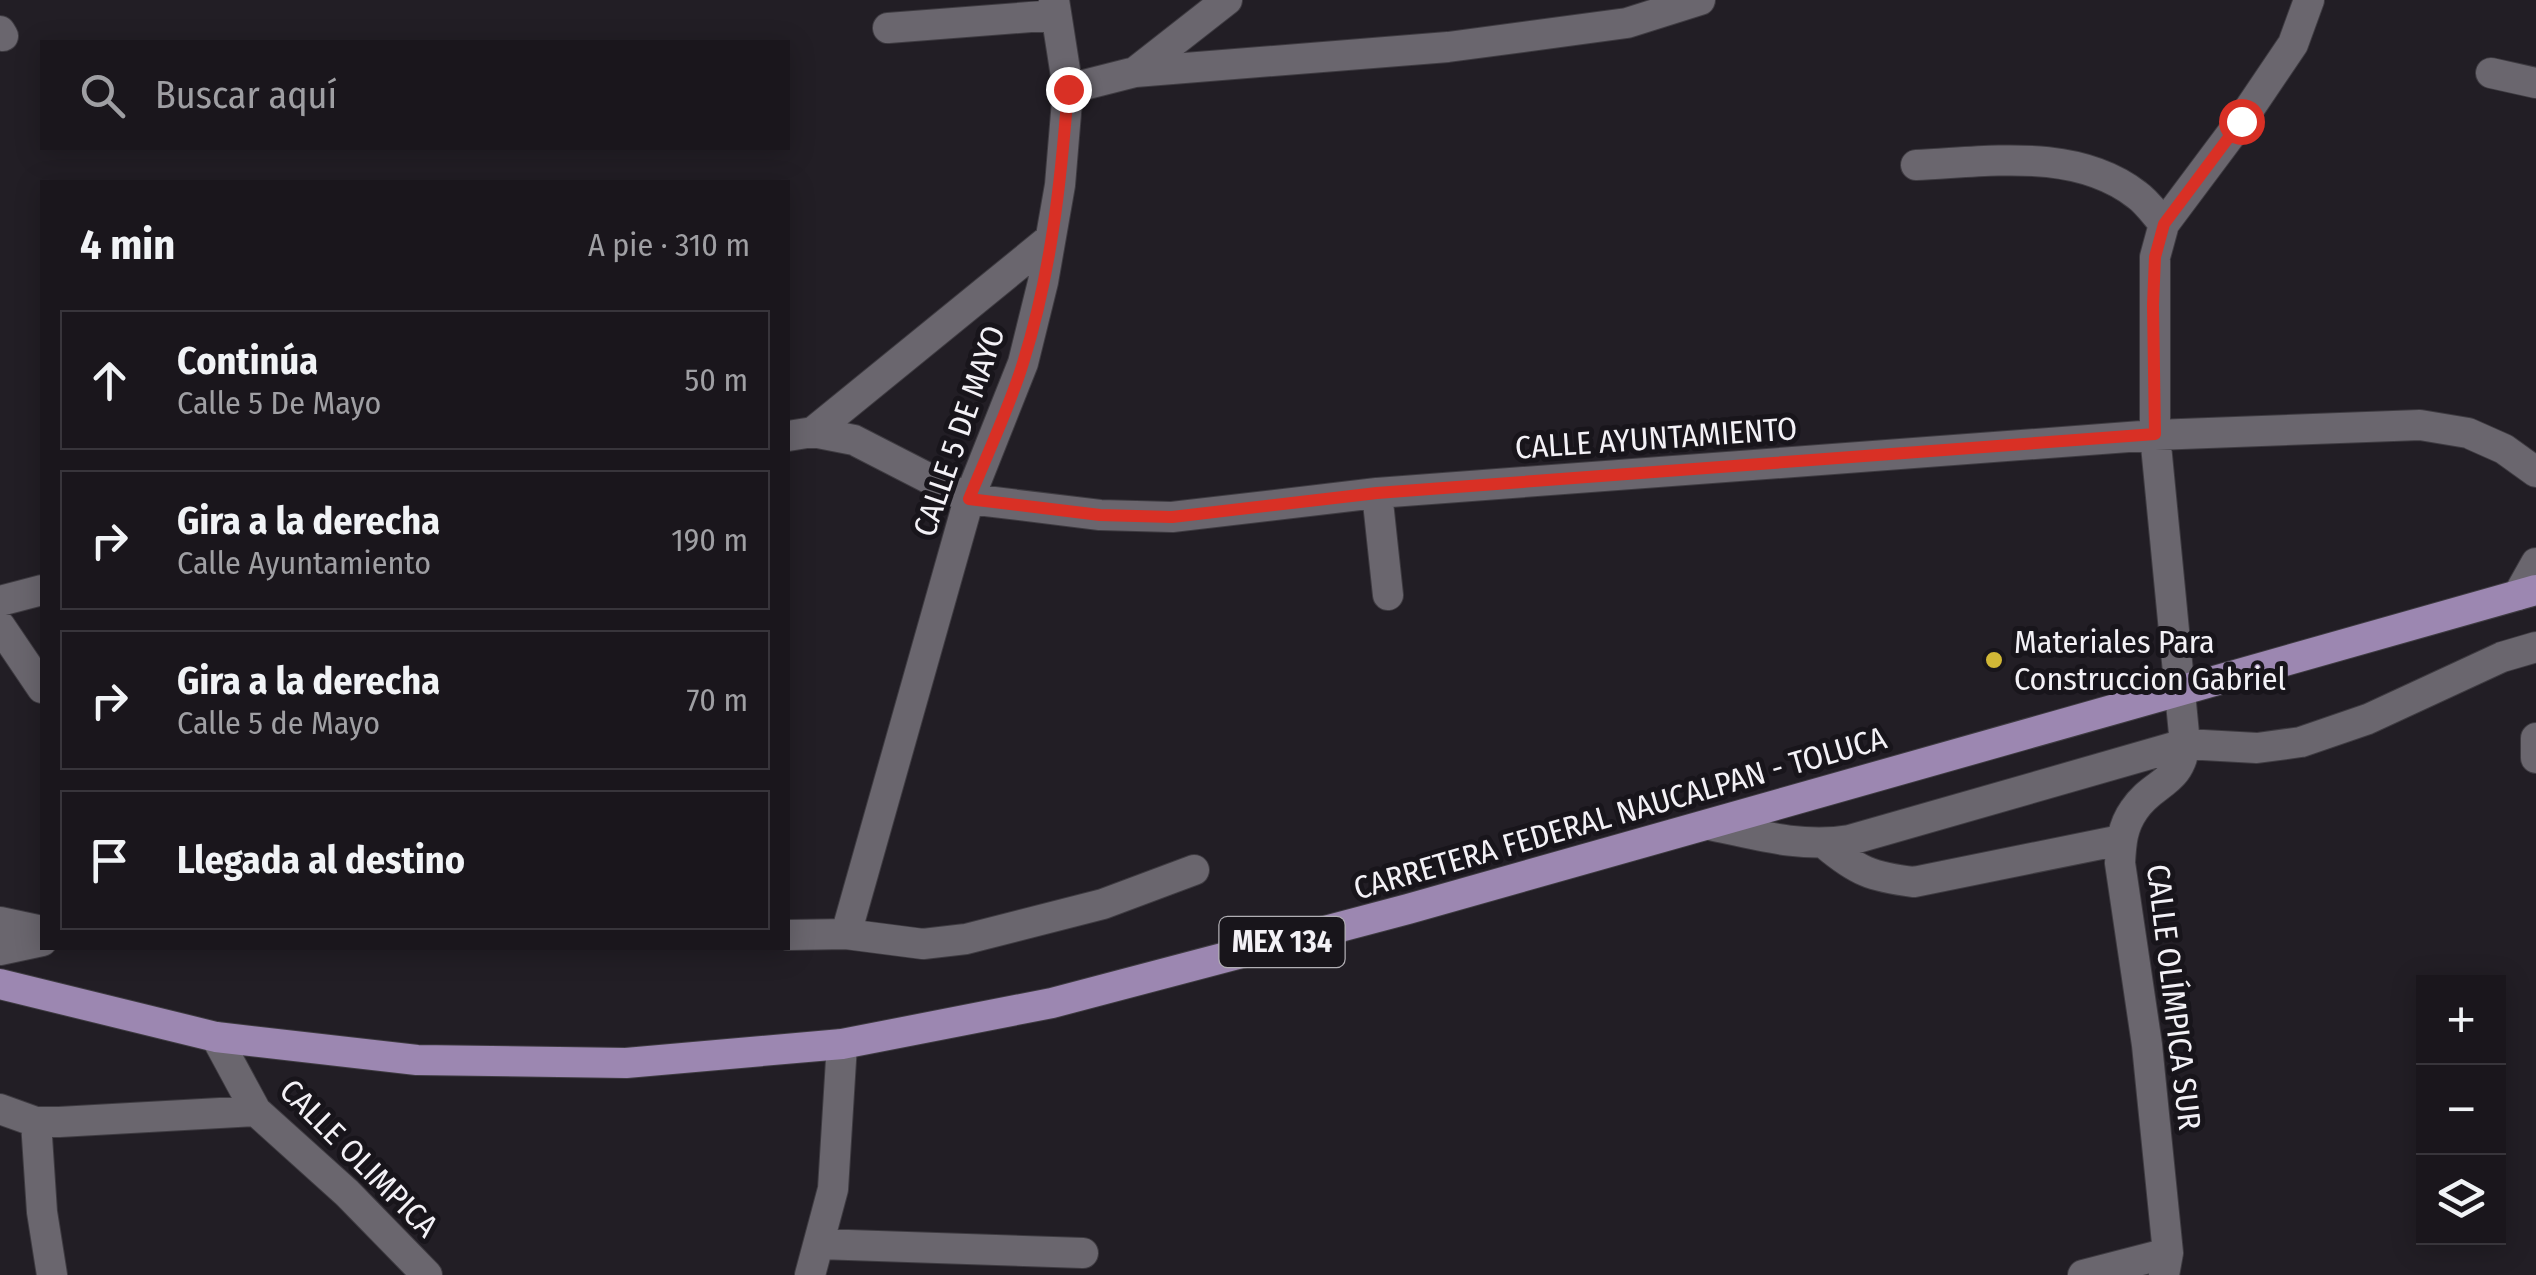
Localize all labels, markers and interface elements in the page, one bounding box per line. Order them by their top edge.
search box [40,40,790,150]
route end [1046,67,1092,113]
icon: search [75,68,130,123]
text: Buscar aquí [155,72,337,118]
route start [2219,99,2265,145]
text: 4 min [80,220,175,270]
text: A pie · 310 m [588,226,750,264]
street label: CALLE 5 DE MAYO [905,321,1013,541]
text: Continúa [177,338,318,384]
icon: ahead [82,353,137,408]
text: 50 m [685,361,748,399]
text: Calle 5 De Mayo [177,384,381,422]
street label: CALLE AYUNTAMIENTO [1514,409,1798,467]
text: Gira a la derecha [177,498,440,544]
icon: right [82,513,137,568]
text: 190 m [671,521,748,559]
text: Calle Ayuntamiento [177,544,431,582]
place label: Materiales Para Construccion Gabriel [2014,623,2286,698]
marker: Materiales Para Construccion Gabriel [1983,649,2005,671]
text: Gira a la derecha [177,658,440,704]
icon: right [82,673,137,728]
text: 70 m [687,681,748,719]
text: Calle 5 de Mayo [177,704,380,742]
street label: CARRETERA FEDERAL NAUCALPAN - TOLUCA [1349,719,1891,907]
icon: arrive [82,833,137,888]
text: Llegada al destino [177,837,465,883]
street label: CALLE OLÍMPICA SUR [2139,862,2209,1132]
road number: MEX 134 [1220,917,1344,967]
map controls [2416,975,2506,1245]
button: + [2416,975,2506,1065]
button: − [2416,1065,2506,1155]
street label: CALLE OLIMPICA [272,1071,446,1245]
button: layers [2416,1155,2506,1245]

